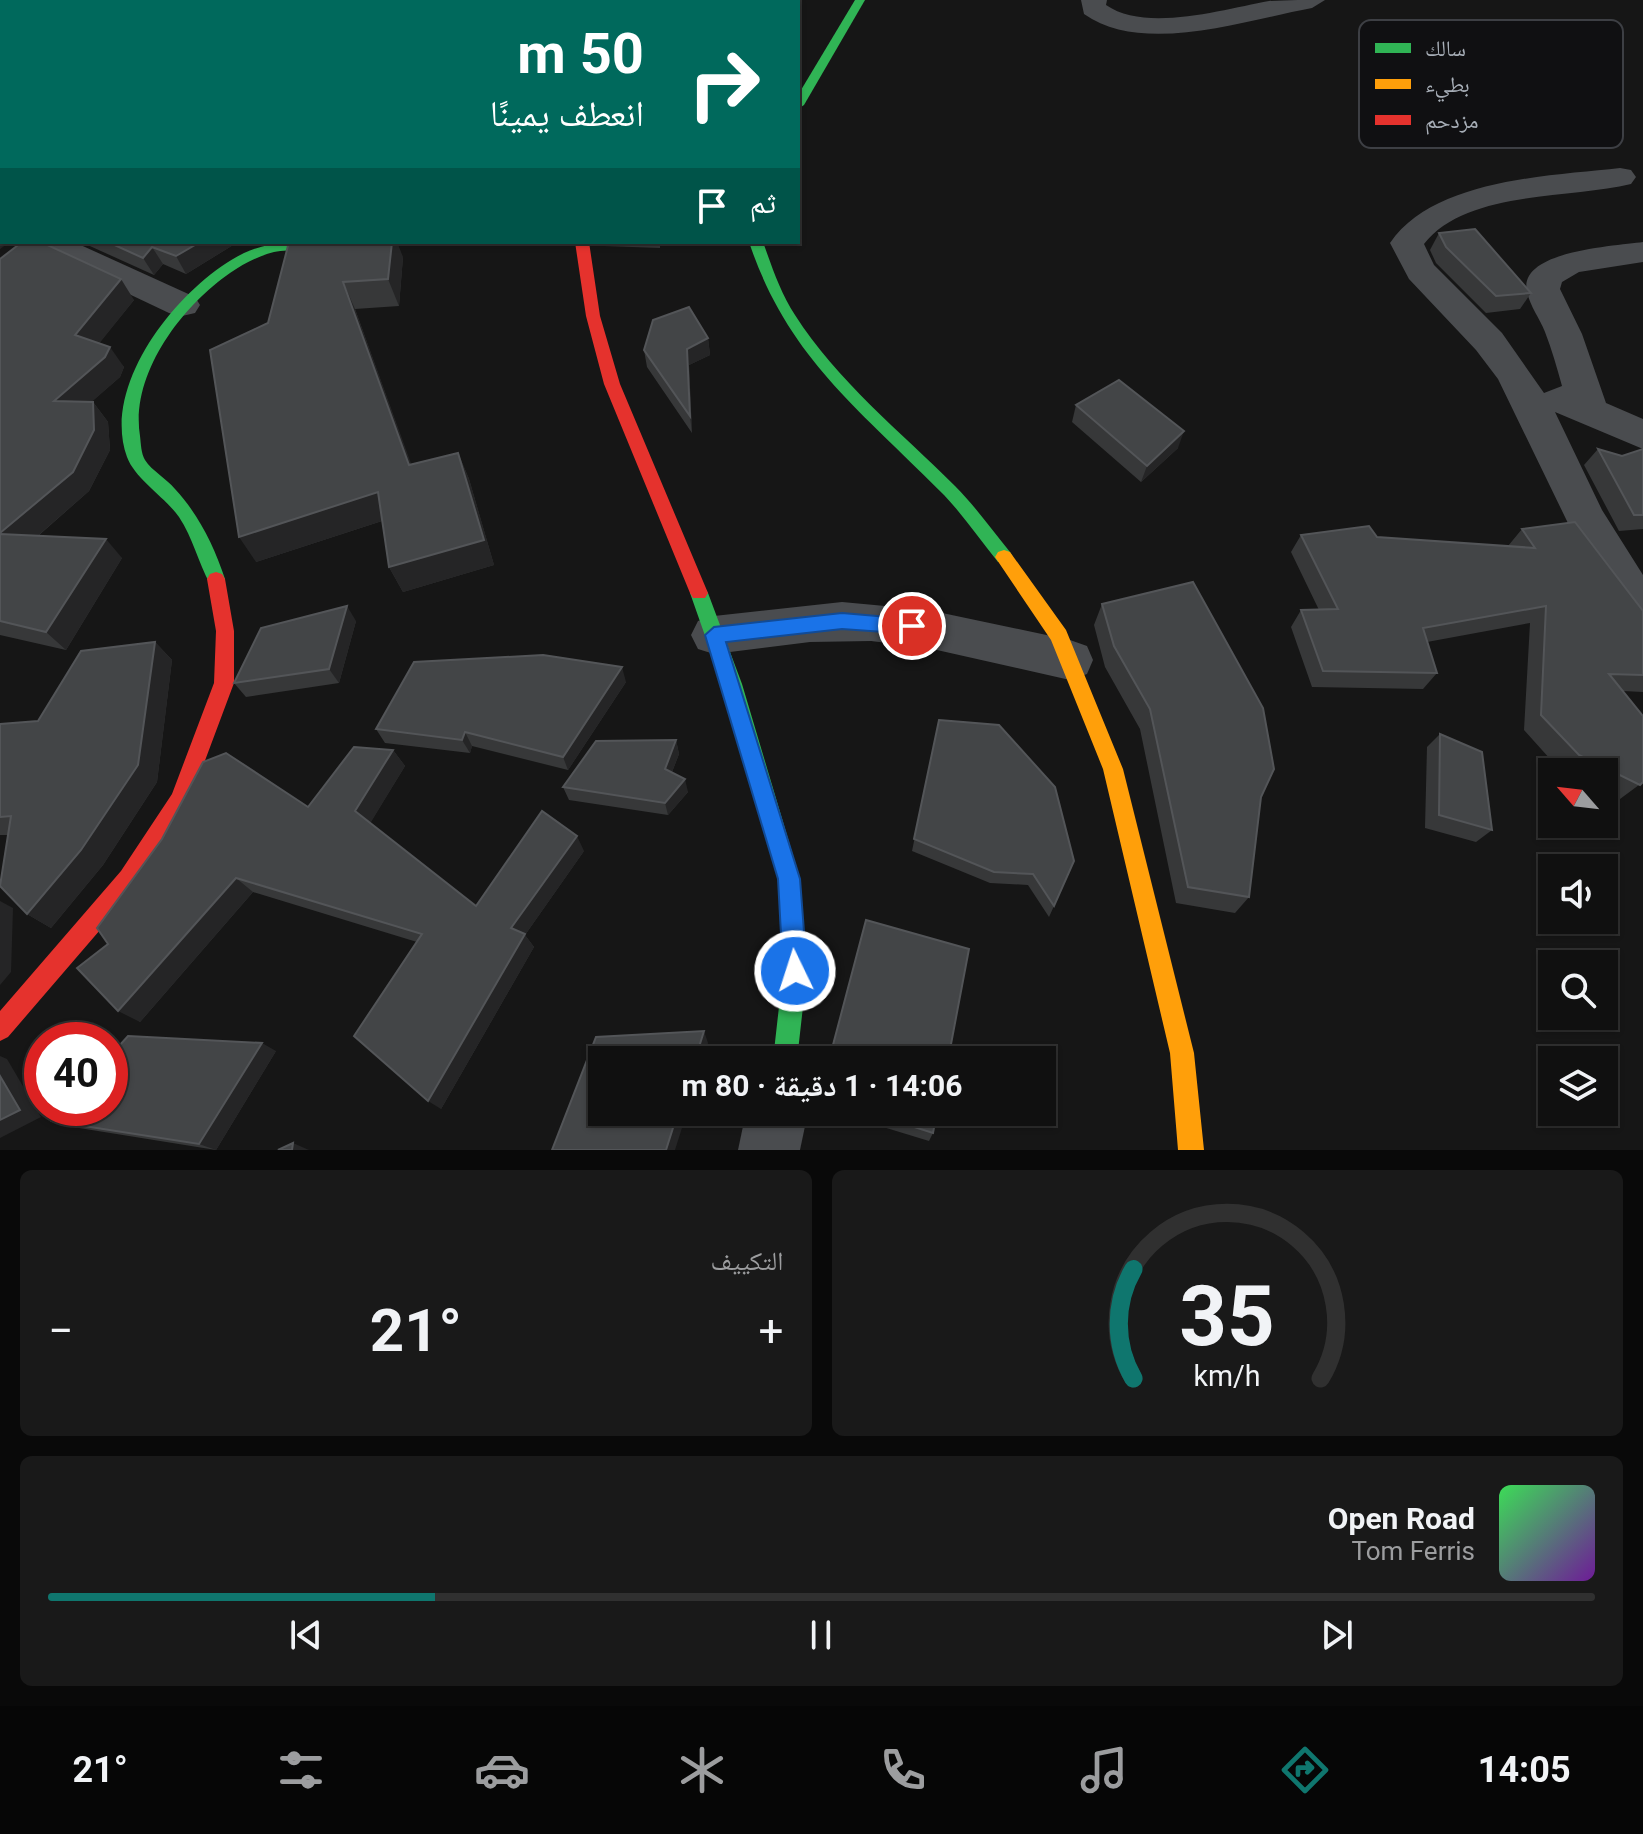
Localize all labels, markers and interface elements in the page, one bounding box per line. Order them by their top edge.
legend [1359,20,1623,148]
text: 50 m [517,21,644,87]
icon: right [672,32,776,136]
text: سالك [1425,36,1466,61]
text: بطيء [1425,72,1470,102]
text: انعطف يمينًا [490,93,644,135]
text: مزدحم [1425,108,1479,135]
icon: arrive [690,184,734,228]
text: ثم [750,185,776,220]
pin [878,592,946,660]
icon: arrive [890,604,934,648]
north arrow [1538,758,1618,838]
map controls [1538,758,1618,1126]
button: sound [1538,854,1618,934]
position arrow [753,929,837,1013]
button: search [1538,950,1618,1030]
speed limit sign: 40 [24,1022,128,1126]
button: layers [1538,1046,1618,1126]
text: 14:06 · 1 دقيقة · 80 m [682,1068,962,1103]
text: التكييف [711,1246,784,1276]
text: 35 [1180,1268,1275,1365]
text: 21° [370,1295,462,1366]
text: − [48,1305,73,1357]
text: + [759,1305,784,1357]
text: km/h [1194,1359,1261,1393]
text: Open Road [1328,1501,1475,1536]
text: Tom Ferris [1351,1536,1475,1566]
icon: previous [284,1613,328,1657]
icon: pause [799,1613,843,1657]
icon: next [1315,1613,1359,1657]
icon: filters [273,1742,329,1798]
icon: car [474,1742,530,1798]
icon: climate [674,1742,730,1798]
icon: phone [875,1742,931,1798]
icon: music [1076,1742,1132,1798]
icon: directions [1277,1742,1333,1798]
text: 21° [72,1749,128,1791]
text: 14:05 [1478,1749,1571,1791]

